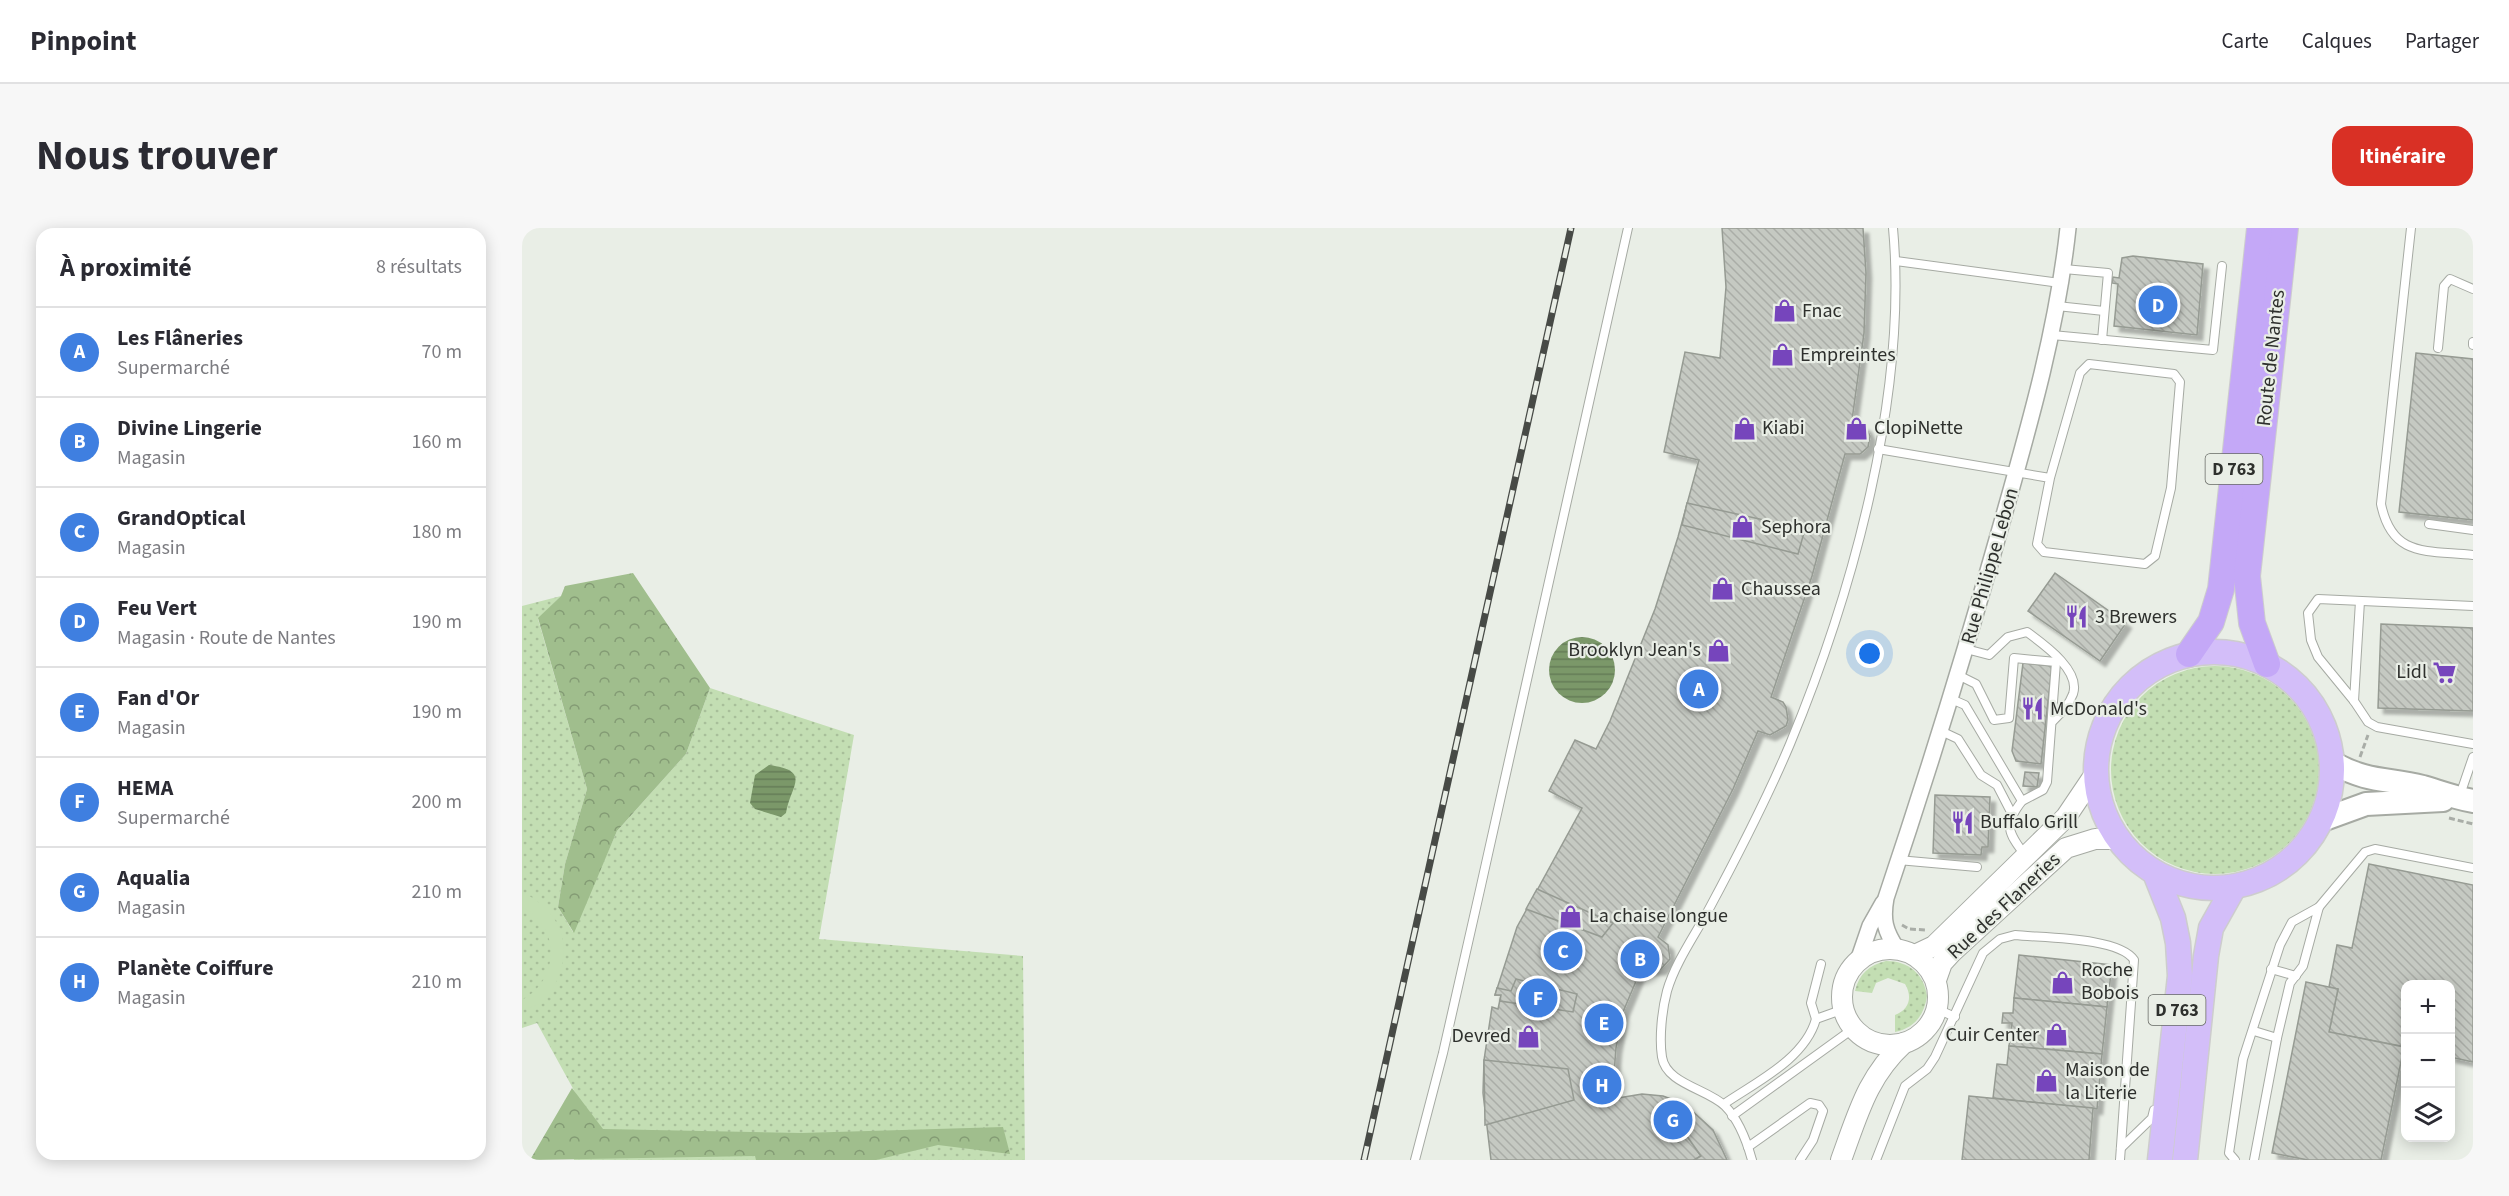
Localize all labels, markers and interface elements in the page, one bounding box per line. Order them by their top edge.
text: Pinpoint [30,21,137,61]
text: Carte [2222,26,2269,56]
text: Calques [2302,26,2372,56]
text: Partager [2405,26,2479,56]
text: Nous trouver [36,126,278,186]
button: Itinéraire [2332,126,2473,186]
text: À proximité [60,249,192,286]
text: 8 résultats [376,253,462,281]
pin: D [2138,282,2178,328]
street label: Route de Nantes [2250,288,2292,428]
place label: Fnac [1802,297,1842,325]
shop icon: Fnac [1771,298,1797,324]
text: Les Flâneries [117,322,243,354]
text: A [74,338,85,366]
text: 70 m [422,338,462,366]
place label: Empreintes [1800,341,1896,369]
shop icon: Empreintes [1769,342,1795,368]
text: Supermarché [117,354,230,382]
text: Divine Lingerie [117,412,262,444]
place label: Kiabi [1762,414,1805,442]
place label: ClopiNette [1874,414,1963,442]
shop icon: Kiabi [1731,415,1757,441]
shop icon: ClopiNette [1843,415,1869,441]
text: B [73,428,86,456]
text: 160 m [412,428,462,456]
text: Magasin [117,444,186,472]
road number: D 763 [2206,454,2262,484]
street label: Rue Philippe Lebon [1954,484,2026,648]
text: GrandOptical [117,502,246,534]
place label: Sephora [1761,513,1831,541]
shop icon: Sephora [1730,514,1756,540]
text: C [74,518,85,546]
text: 180 m [412,518,462,546]
text: Magasin [117,534,186,562]
place label: Chaussea [1741,575,1821,603]
shop icon: Chaussea [1710,576,1736,602]
text: Feu Vert [117,592,197,624]
place label: 3 Brewers [2095,603,2177,631]
restaurant icon: 3 Brewers [2064,604,2090,630]
text: D [73,608,86,636]
text: 190 m [412,608,462,636]
text: Magasin · Route de Nantes [117,624,336,652]
place label: Brooklyn Jean's [1568,636,1701,664]
shop icon: Brooklyn Jean's [1706,637,1732,663]
your location [1855,639,1884,668]
place label: Lidl [2396,658,2427,686]
supermarket icon: Lidl [2432,659,2458,685]
pin: A [1680,666,1718,712]
text: Fan d'Or [117,682,199,714]
place label: McDonald's [2050,695,2147,723]
restaurant icon: McDonald's [2019,696,2045,722]
text: E [74,698,85,726]
text: 190 m [412,698,462,726]
text: Magasin [117,714,186,742]
text: HEMA [117,772,173,804]
text: F [74,788,85,816]
text: 200 m [412,788,462,816]
text: Supermarché [117,804,230,832]
place label: Buffalo Grill [1980,808,2078,836]
restaurant icon: Buffalo Grill [1949,809,1975,835]
street label: Rue des Flaneries [1941,846,2067,966]
text: Aqualia [117,862,190,894]
text: G [73,878,86,906]
text: 210 m [412,878,462,906]
text: Magasin [117,894,186,922]
place label: La chaise longue [1589,902,1728,930]
shop icon: La chaise longue [1558,903,1584,929]
pin: C [1544,928,1582,974]
pin: B [1620,936,1660,982]
text: Planète Coiffure [117,952,274,984]
place label: Roche Bobois [2081,956,2139,1007]
text: H [73,968,86,996]
text: 210 m [412,968,462,996]
shop icon: Roche Bobois [2050,969,2076,995]
pin: F [1518,976,1558,1020]
map controls [2401,980,2455,1142]
button: + [2401,980,2455,1034]
text: Magasin [117,984,186,1012]
road number: D 763 [2148,995,2206,1025]
pin: E [1584,1000,1624,1046]
place label: Cuir Center [1945,1021,2039,1049]
place label: Devred [1452,1022,1511,1050]
shop icon: Cuir Center [2044,1022,2070,1048]
shop icon: Devred [1516,1023,1542,1049]
button: − [2401,1034,2455,1088]
place label: Maison de la Literie [2065,1056,2150,1107]
pin: H [1582,1062,1622,1108]
shop icon: Maison de la Literie [2034,1068,2060,1094]
button: layers [2401,1088,2455,1142]
pin: G [1654,1098,1692,1142]

